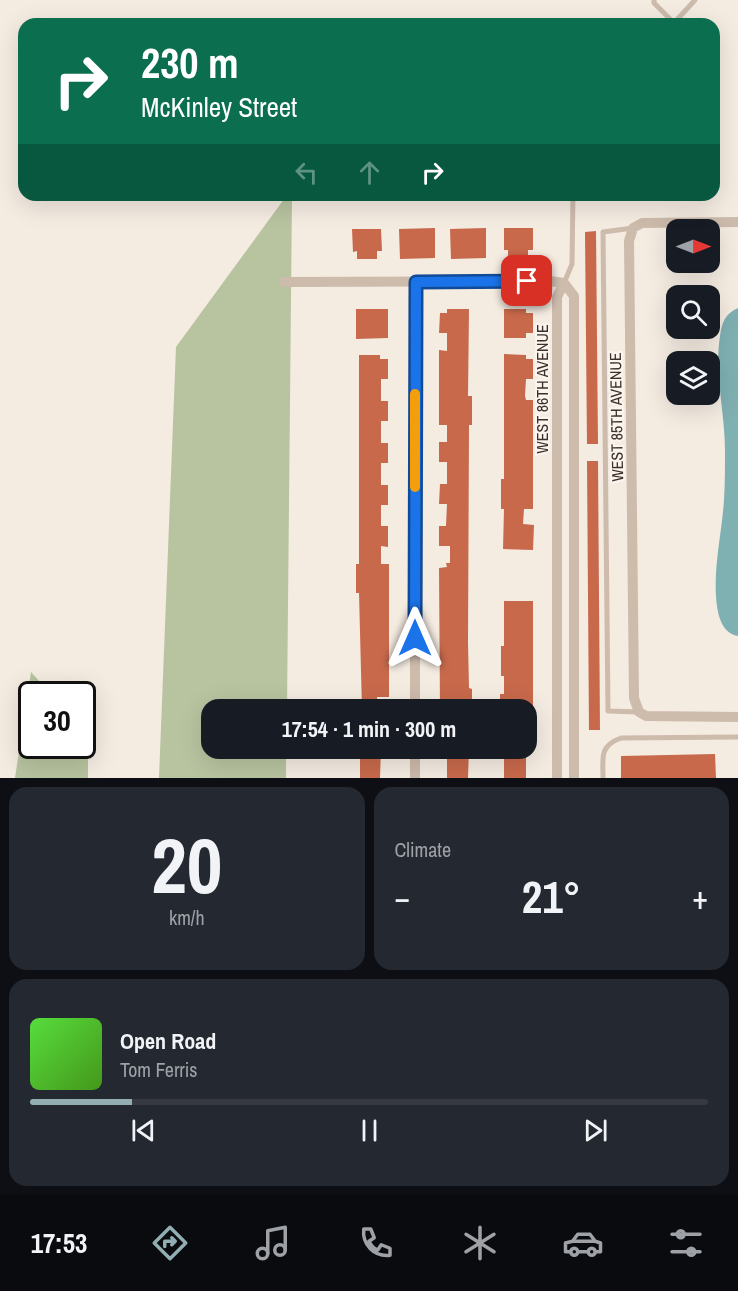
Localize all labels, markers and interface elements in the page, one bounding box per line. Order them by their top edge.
text: 230 m [141,35,239,91]
icon: right [42,42,120,120]
text: McKinley Street [141,89,297,125]
icon: left [290,156,323,189]
icon: ahead [353,156,386,189]
icon: right [416,156,449,189]
north arrow [666,219,720,273]
map controls [666,219,720,405]
pin [501,255,552,306]
icon: arrive [510,264,543,297]
button: search [666,285,720,339]
street label: WEST 86TH AVENUE [531,324,553,454]
button: layers [666,351,720,405]
street label: WEST 85TH AVENUE [604,352,628,482]
position arrow [383,606,447,670]
speed limit sign: 30 [18,681,96,759]
text: 17:54 · 1 min · 300 m [282,714,456,744]
text: 20 [151,812,222,917]
text: Climate [395,836,451,863]
text: 21° [522,866,581,927]
text: − [395,875,410,919]
text: + [692,875,708,919]
text: km/h [169,904,205,931]
text: Open Road [120,1026,216,1056]
text: Tom Ferris [120,1056,198,1083]
icon: previous [127,1114,160,1147]
icon: pause [353,1114,386,1147]
icon: next [579,1114,612,1147]
icon: directions [149,1222,191,1264]
icon: music [252,1222,294,1264]
icon: phone [355,1222,397,1264]
icon: climate [459,1222,501,1264]
icon: car [562,1222,604,1264]
icon: filters [665,1222,707,1264]
text: 17:53 [31,1225,87,1261]

